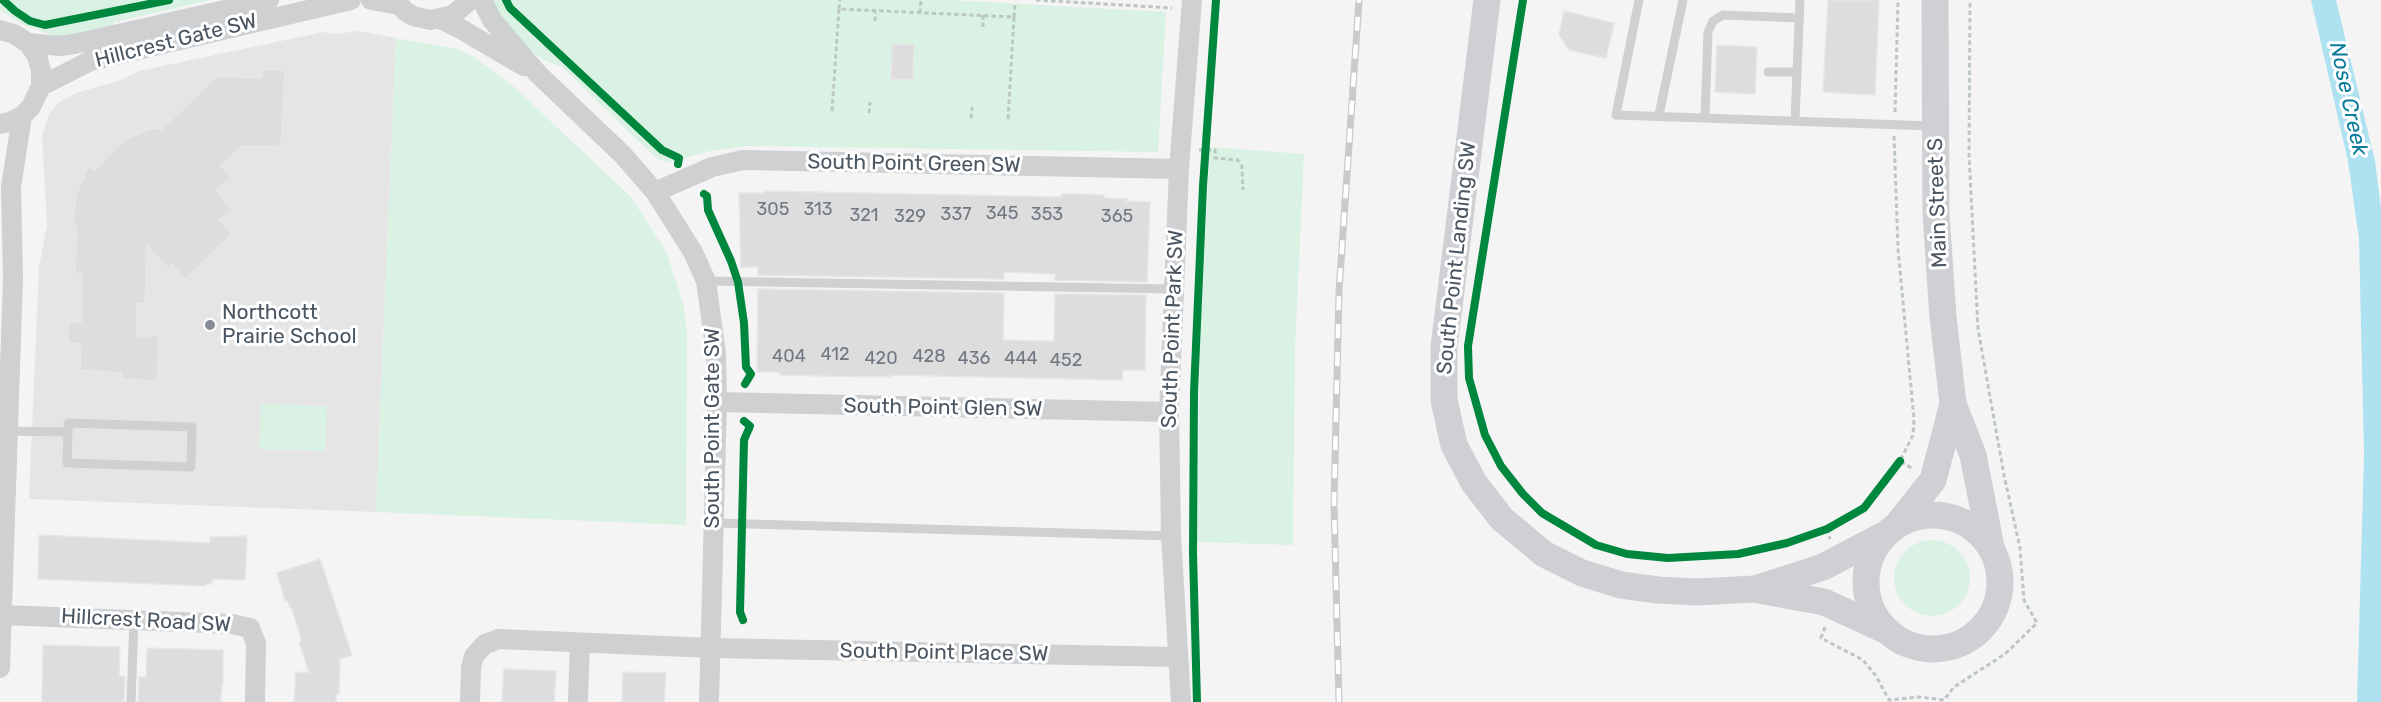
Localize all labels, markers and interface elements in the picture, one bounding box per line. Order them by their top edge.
street label: Hillcrest Gate SW [92,9,260,73]
water label: Nose Creek [2323,40,2373,158]
street label: Main Street S [1923,138,1953,268]
street label: South Point Landing SW [1432,140,1482,376]
street label: South Point Green SW [807,150,1021,178]
house number: 305 [757,199,789,221]
house number: 313 [803,199,833,221]
house number: 345 [986,203,1018,225]
house number: 337 [941,204,971,226]
house number: 353 [1031,204,1063,226]
house number: 321 [849,205,879,227]
house number: 329 [894,206,926,228]
house number: 365 [1101,206,1133,228]
street label: South Point Park SW [1157,229,1189,429]
place label: Northcott Prairie School [222,300,357,350]
marker: Northcott Prairie School [203,318,217,332]
street label: South Point Gate SW [700,328,726,528]
house number: 412 [820,344,850,366]
house number: 404 [772,346,806,368]
house number: 428 [912,346,946,368]
house number: 420 [864,348,898,370]
house number: 436 [958,348,990,370]
house number: 444 [1004,348,1038,370]
house number: 452 [1050,350,1082,372]
street label: South Point Glen SW [843,394,1043,422]
street label: Hillcrest Road SW [60,604,232,638]
street label: South Point Place SW [839,639,1049,667]

